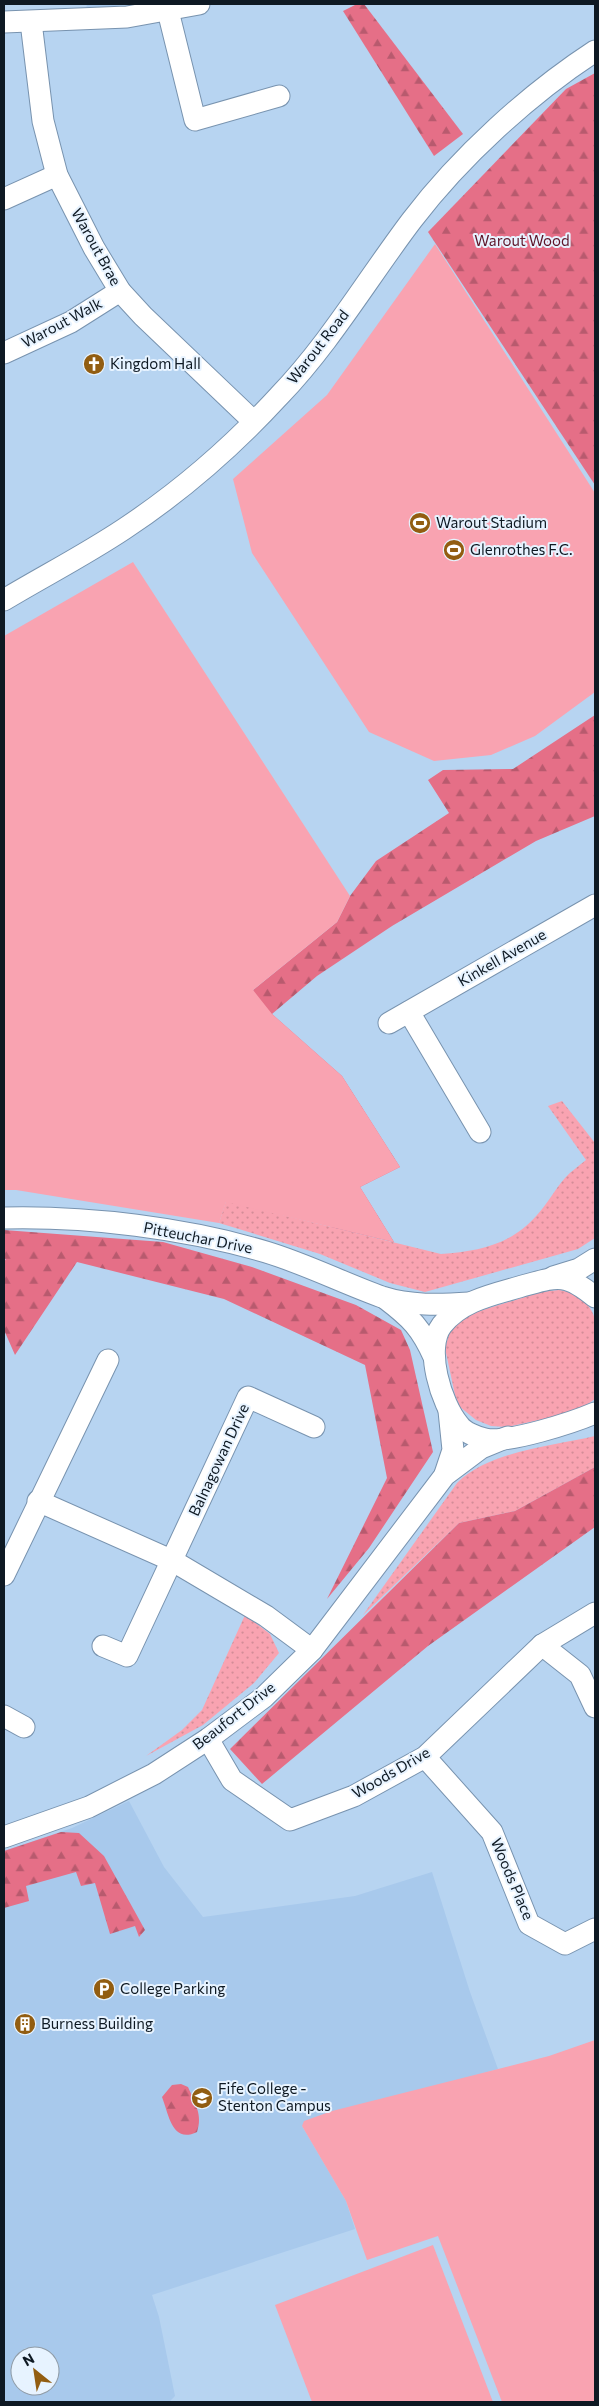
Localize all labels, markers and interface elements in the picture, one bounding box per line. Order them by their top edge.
street label: Warout Brae [68,205,126,288]
park label: Warout Wood [474,231,570,249]
street label: Warout Walk [18,293,105,351]
street label: Warout Road [283,306,352,387]
church icon: Kingdom Hall [82,352,106,376]
place label: Kingdom Hall [110,354,201,372]
sports icon: Warout Stadium [408,511,432,535]
place label: Warout Stadium [436,513,547,531]
sports icon: Glenrothes F.C. [442,538,466,562]
place label: Glenrothes F.C. [470,540,573,558]
street label: Kinkell Avenue [454,925,549,990]
street label: Pitteuchar Drive [142,1218,254,1256]
street label: Balnagowan Drive [184,1400,252,1519]
street label: Beaufort Drive [189,1677,278,1753]
street label: Woods Drive [348,1743,433,1802]
street label: Woods Place [488,1835,538,1922]
parking icon: College Parking [92,1977,116,2001]
place label: College Parking [120,1979,226,1997]
building icon: Burness Building [13,2012,37,2036]
place label: Burness Building [41,2014,153,2032]
place label: Fife College - Stenton Campus [218,2079,331,2114]
school or university icon: Fife College - Stenton Campus [190,2086,214,2110]
north arrow [10,2346,60,2396]
text: N [19,2349,37,2369]

